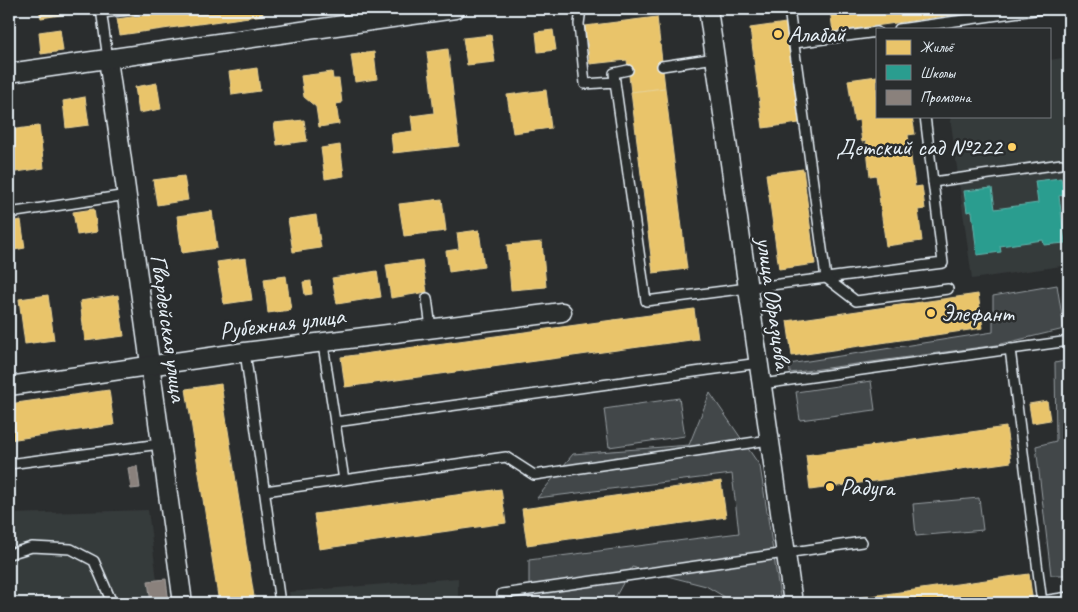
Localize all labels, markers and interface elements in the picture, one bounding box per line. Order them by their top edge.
place label: Алабай [788,19,847,49]
marker: Алабай [772,28,784,40]
legend [876,28,1050,118]
text: Жильё [920,38,955,57]
text: Школы [920,64,956,83]
text: Промзона [920,88,972,107]
place label: Детский сад №222 [836,132,1004,162]
marker: Детский сад №222 [1006,141,1018,153]
street label: улица Образцова [750,233,798,373]
street label: Гвардейская улица [144,253,194,405]
place label: Элефант [941,298,1015,328]
street label: Рубежная улица [218,300,348,346]
marker: Элефант [925,307,937,319]
place label: Радуга [840,472,896,502]
marker: Радуга [824,481,836,493]

